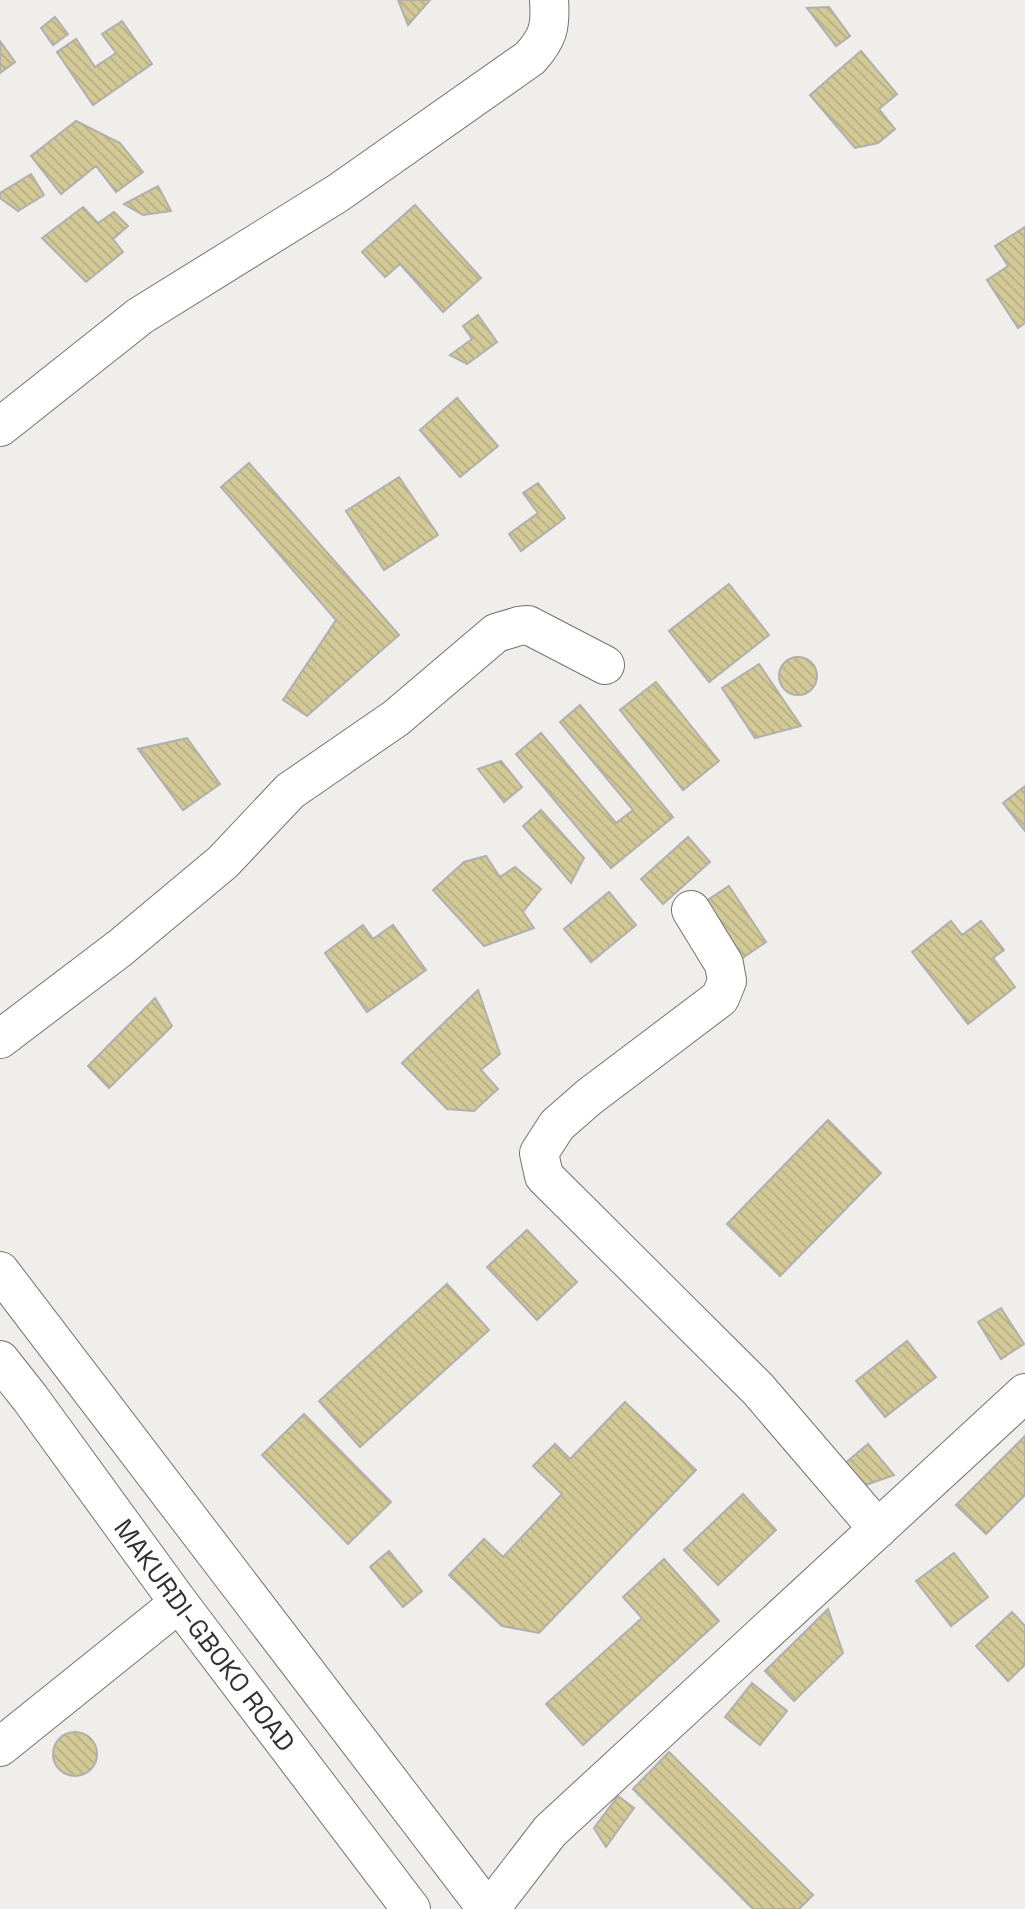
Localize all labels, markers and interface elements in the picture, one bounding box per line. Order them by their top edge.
street label: MAKURDI-GBOKO ROAD [107,1512,303,1758]

